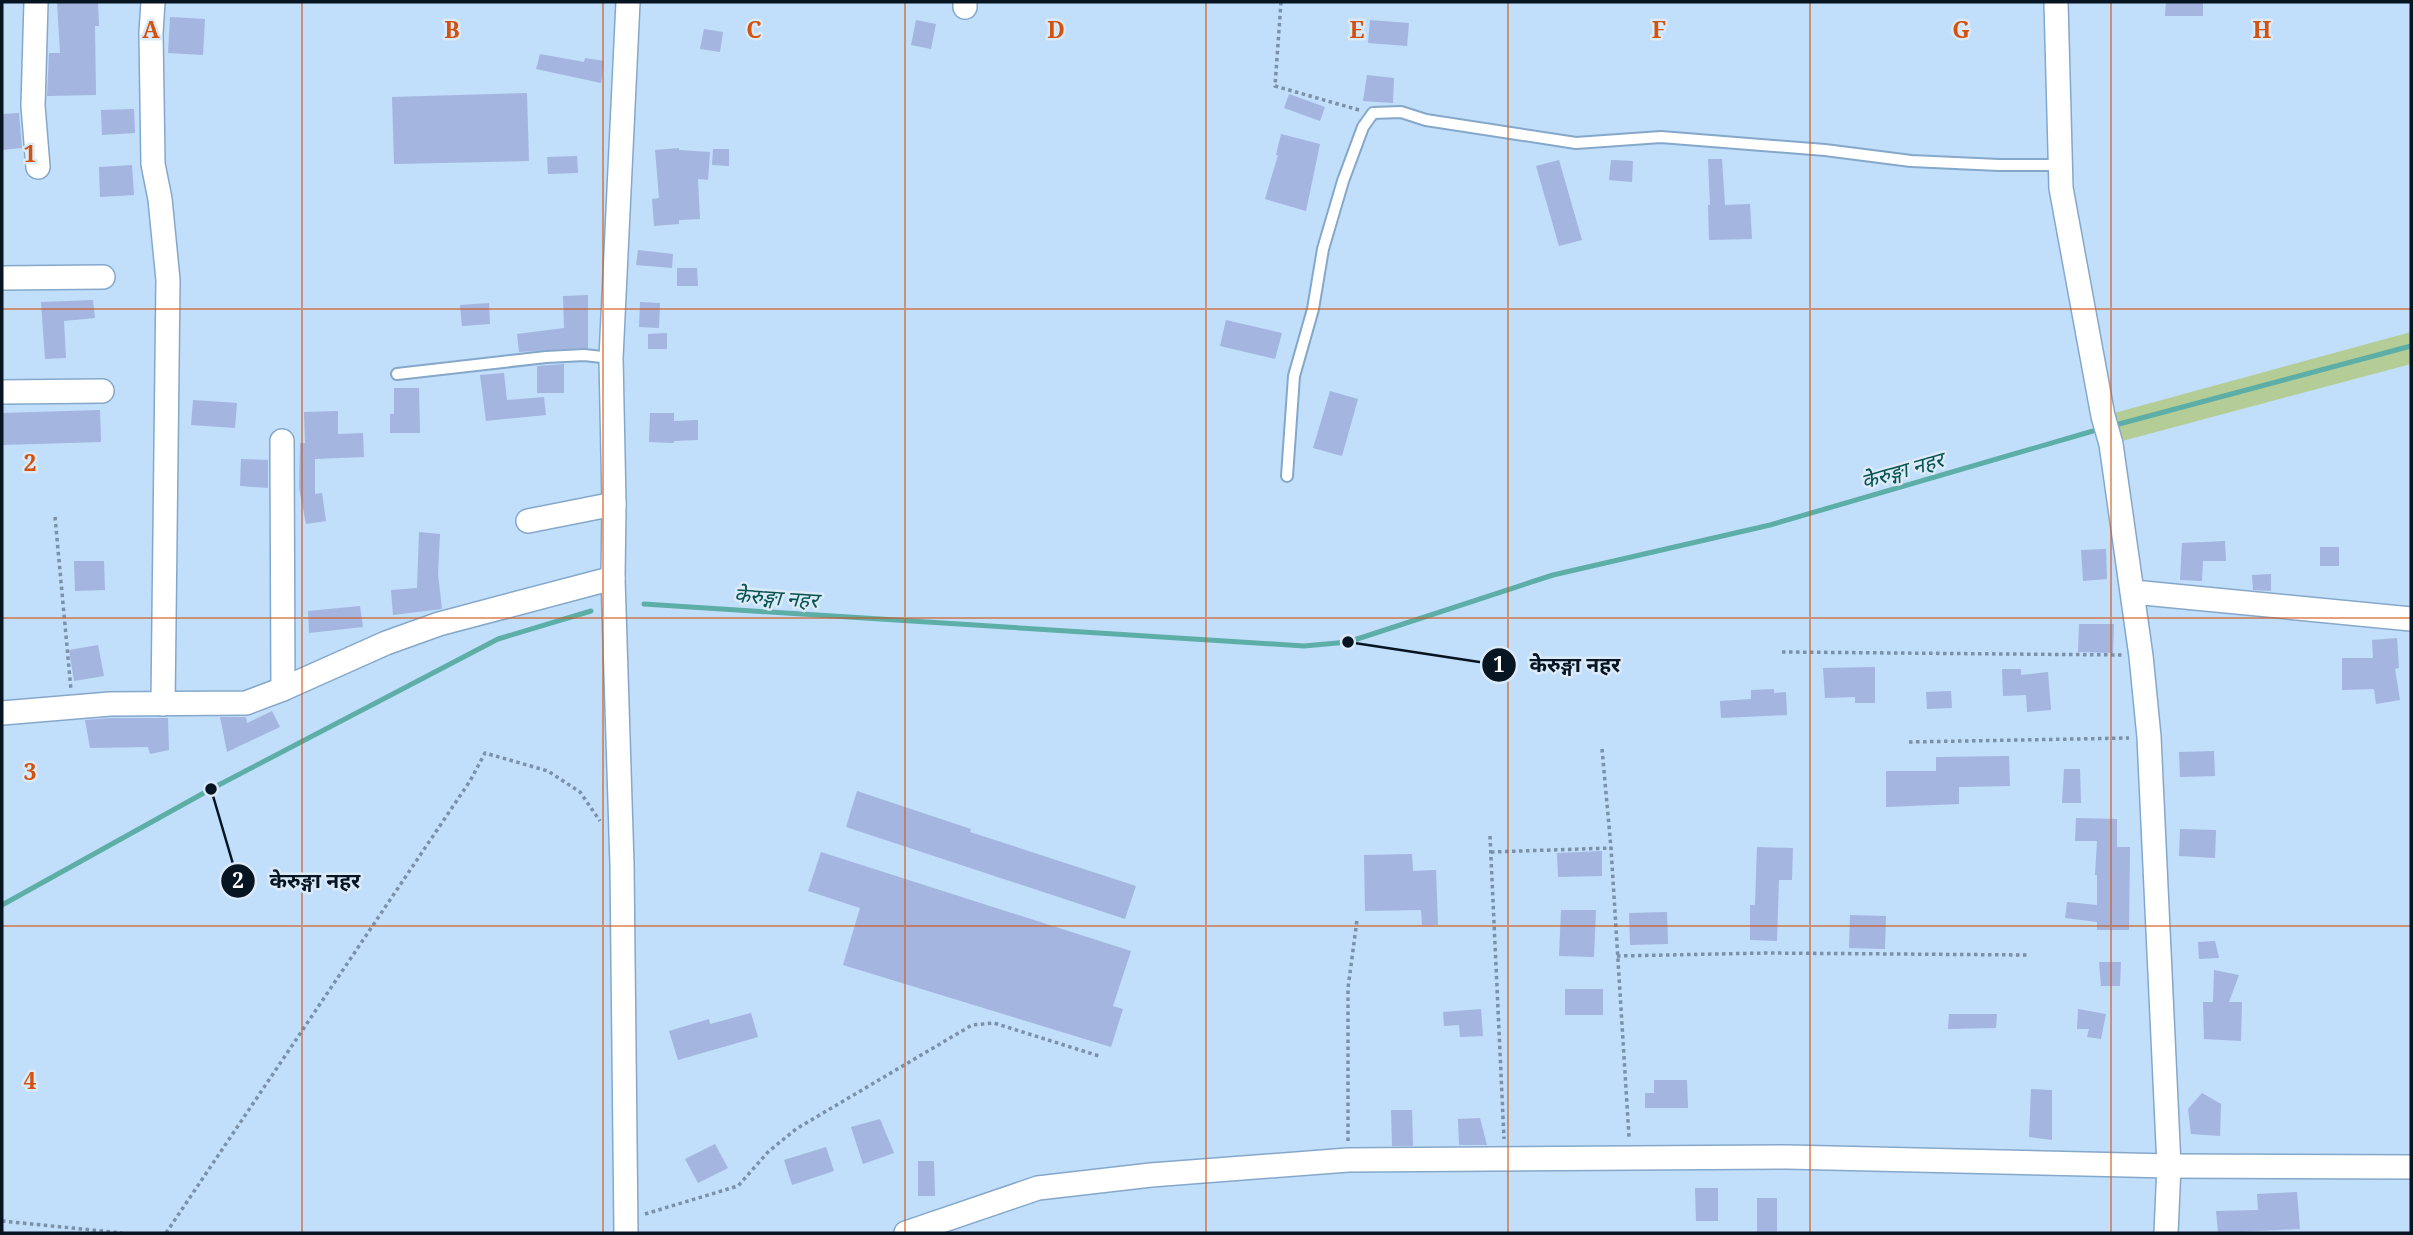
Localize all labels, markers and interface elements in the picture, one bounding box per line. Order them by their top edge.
text: A [142,13,160,45]
text: B [444,13,460,45]
text: C [746,13,762,45]
text: D [1047,13,1065,45]
text: E [1349,13,1365,45]
text: F [1652,13,1666,45]
text: G [1952,13,1970,45]
text: H [2253,13,2272,45]
text: 1 [24,137,37,169]
water label: केेरुङ्गा नहर [1858,444,1951,495]
text: 2 [24,446,37,478]
water label: केेरुङ्गा नहर [733,580,823,614]
callout: केेरुङ्गा नहर [1481,644,1635,686]
text: 1 [1493,650,1505,678]
text: केेरुङ्गा नहर [1530,650,1621,678]
text: 3 [24,755,37,787]
callout: केरुङ्गा नहर [220,860,374,902]
text: 2 [232,866,244,894]
text: केरुङ्गा नहर [270,866,361,894]
text: 4 [24,1064,37,1096]

